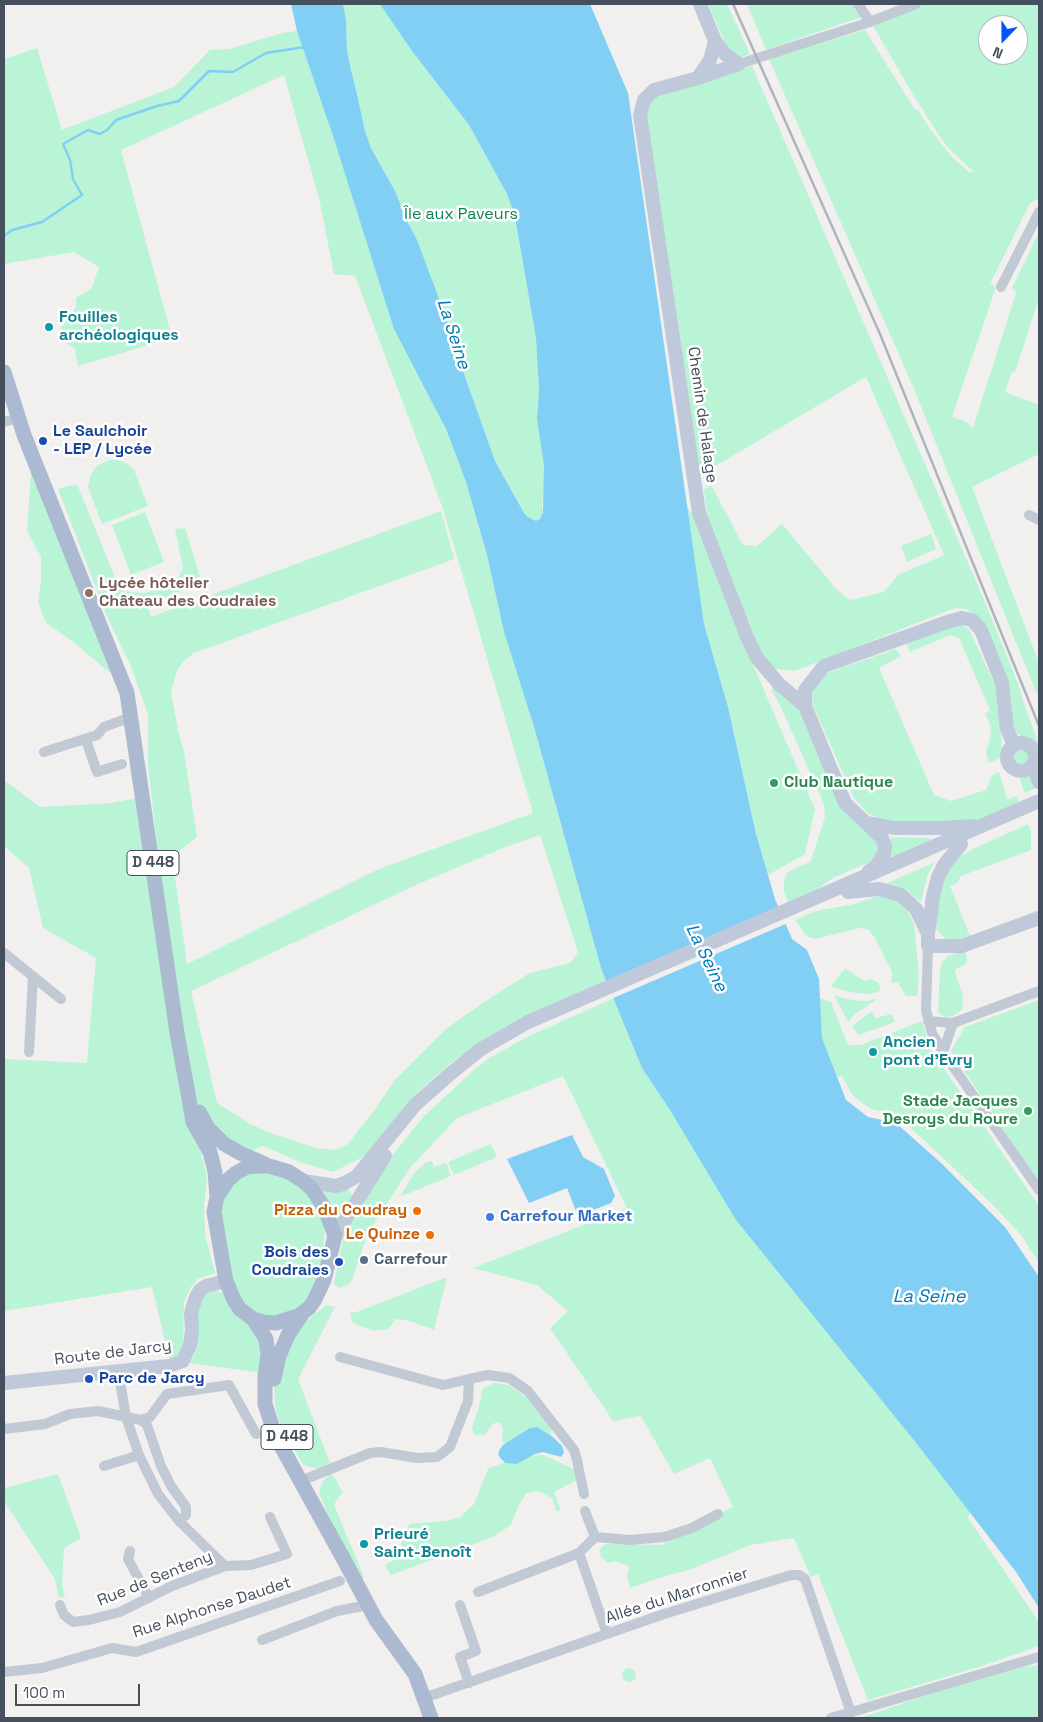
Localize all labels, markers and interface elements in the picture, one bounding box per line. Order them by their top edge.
north arrow [978,15,1028,65]
text: N [990,43,1005,63]
park label: Île aux Paveurs [404,205,518,225]
water label: La Seine [432,296,474,372]
place label: Fouilles archéologiques [59,308,179,346]
marker: Fouilles archéologiques [43,321,55,333]
street label: Chemin de Halage [683,346,721,484]
place label: Le Saulchoir - LEP / Lycée [53,422,152,460]
marker: Le Saulchoir - LEP / Lycée [37,435,49,447]
place label: Lycée hôtelier Château des Coudraies [99,574,276,612]
marker: Lycée hôtelier Château des Coudraies [83,587,95,599]
place label: Club Nautique [784,773,893,793]
marker: Club Nautique [768,777,780,789]
road number: D 448 [127,850,179,876]
water label: La Seine [680,921,732,995]
place label: Ancien pont d'Evry [883,1033,973,1071]
marker: Ancien pont d'Evry [867,1046,879,1058]
place label: Stade Jacques Desroys du Roure [882,1092,1018,1130]
marker: Stade Jacques Desroys du Roure [1022,1105,1034,1117]
place label: Pizza du Coudray [274,1201,407,1221]
marker: Pizza du Coudray [411,1205,423,1217]
place label: Carrefour Market [500,1207,632,1227]
marker: Carrefour Market [484,1211,496,1223]
place label: Le Quinze [346,1225,420,1245]
marker: Le Quinze [424,1229,436,1241]
place label: Bois des Coudraies [252,1243,329,1281]
place label: Carrefour [374,1250,448,1270]
marker: Carrefour [358,1254,370,1266]
marker: Bois des Coudraies [333,1256,345,1268]
water label: La Seine [893,1286,965,1308]
street label: Route de Jarcy [53,1336,173,1370]
place label: Parc de Jarcy [99,1369,204,1389]
marker: Parc de Jarcy [83,1373,95,1385]
road number: D 448 [261,1424,313,1450]
place label: Prieuré Saint-Benoît [374,1525,472,1563]
marker: Prieuré Saint-Benoît [358,1538,370,1550]
street label: Rue de Senteny [95,1547,215,1611]
street label: Allée du Marronnier [603,1564,751,1628]
street label: Rue Alphonse Daudet [130,1573,294,1643]
scale bar [18,1674,142,1706]
text: 100 m [23,1683,65,1702]

